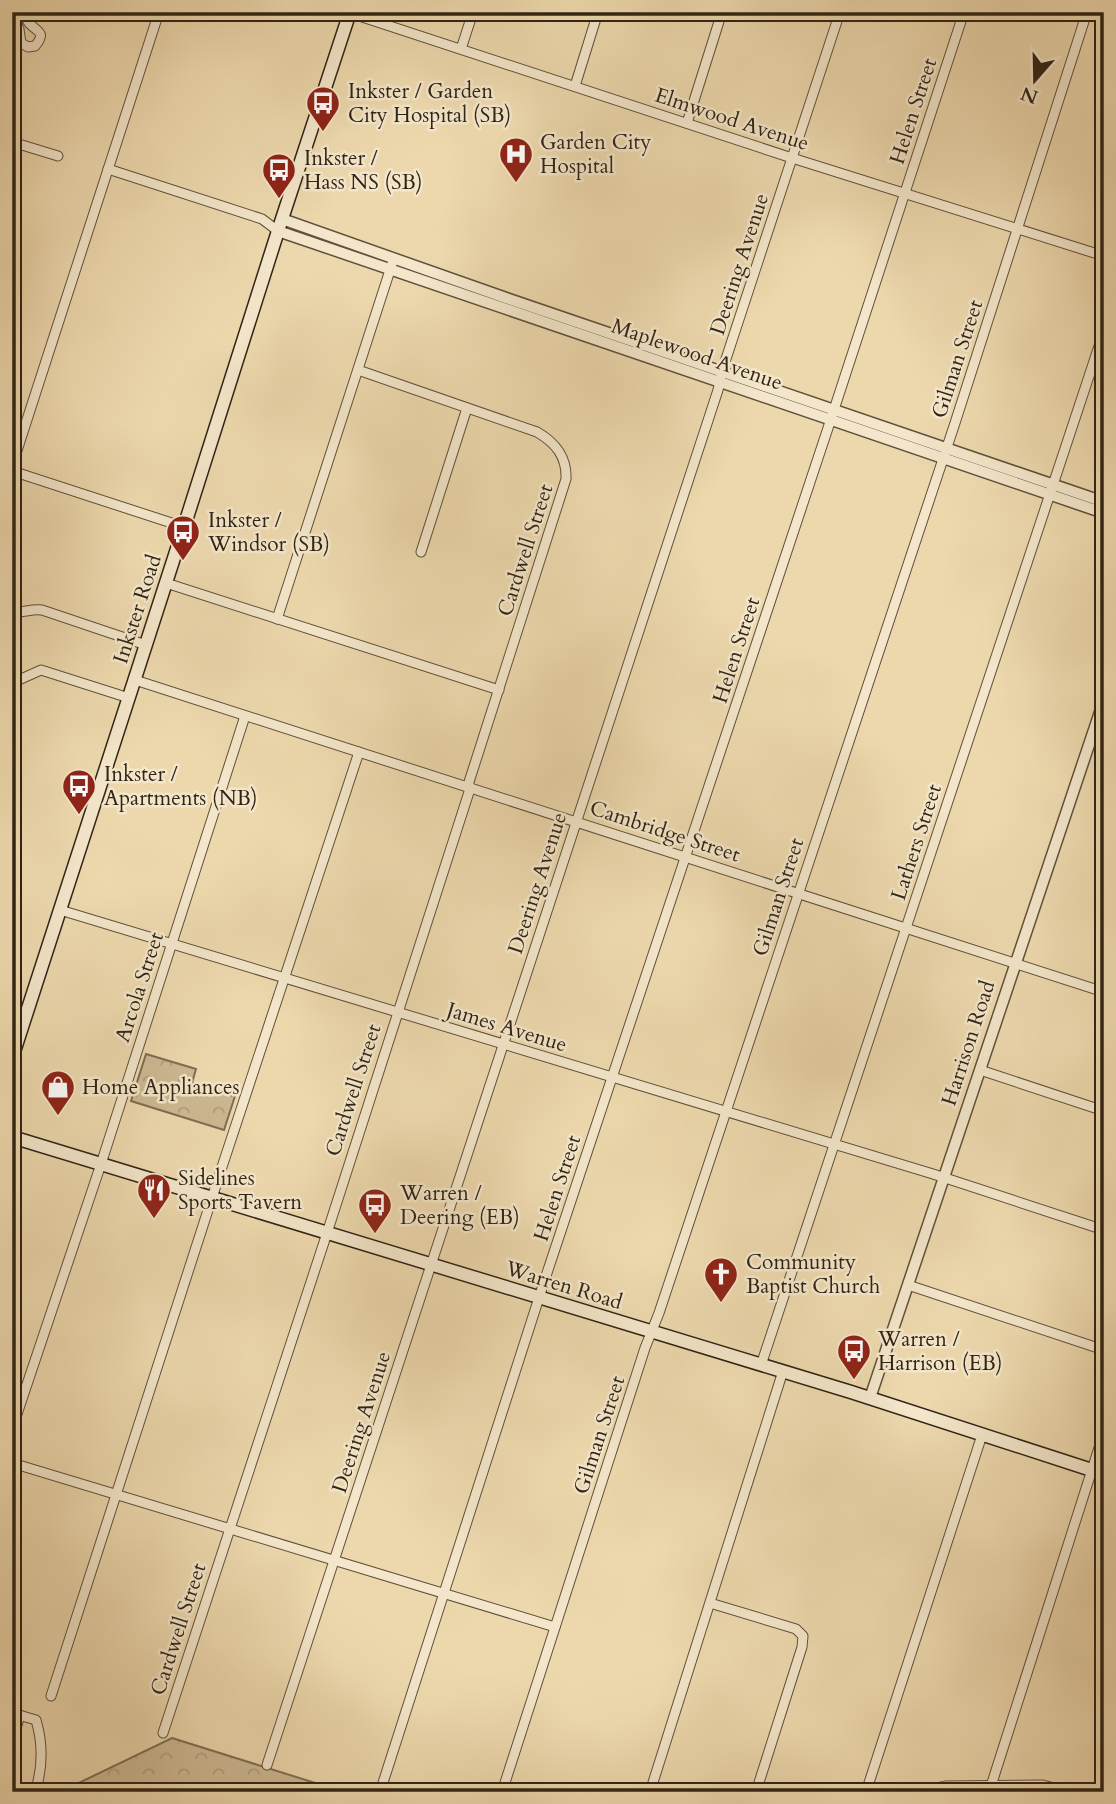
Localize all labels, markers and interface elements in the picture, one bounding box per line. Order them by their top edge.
north arrow [1000,46,1070,116]
street label: Helen Street [883,54,944,168]
place label: Inkster / Garden City Hospital (SB) [348,77,511,130]
text: N [1017,80,1042,110]
street label: Elmwood Avenue [651,81,813,158]
bus stop icon: Inkster / Garden City Hospital (SB) [304,84,342,133]
place label: Garden City Hospital [540,128,651,181]
hospital icon: Garden City Hospital [497,135,535,184]
place label: Inkster / Hass NS (SB) [304,144,423,197]
bus stop icon: Inkster / Hass NS (SB) [260,151,298,200]
street label: Deering Avenue [703,190,776,339]
street label: Gilman Street [925,296,990,422]
street label: Maplewood Avenue [607,312,786,397]
street label: Cardwell Street [490,480,561,620]
place label: Inkster / Windsor (SB) [207,506,330,559]
bus stop icon: Inkster / Windsor (SB) [164,513,202,562]
street label: Inkster Road [106,551,169,667]
street label: Helen Street [706,593,767,707]
place label: Inkster / Apartments (NB) [104,760,258,813]
bus stop icon: Inkster / Apartments (NB) [60,767,98,816]
street label: Lathers Street [884,780,949,904]
street label: Cambridge Street [586,794,744,870]
street label: Deering Avenue [501,809,574,958]
street label: Gilman Street [746,834,811,960]
street label: Arcola Street [108,928,171,1046]
street label: Harrison Road [935,977,1002,1109]
street label: James Avenue [440,995,571,1060]
street label: Cardwell Street [318,1020,389,1160]
shop icon: Home Appliances [39,1068,77,1117]
place label: Home Appliances [82,1073,240,1102]
street label: Helen Street [527,1131,588,1245]
place label: Sidelines Sports Tavern [178,1164,302,1217]
restaurant icon: Sidelines Sports Tavern [135,1171,173,1220]
place label: Warren / Deering (EB) [399,1179,520,1232]
bus stop icon: Warren / Deering (EB) [356,1186,394,1235]
place label: Community Baptist Church [746,1248,881,1301]
street label: Warren Road [501,1254,626,1317]
church icon: Community Baptist Church [702,1255,740,1304]
place label: Warren / Harrison (EB) [877,1325,1002,1378]
bus stop icon: Warren / Harrison (EB) [835,1332,873,1381]
street label: Deering Avenue [325,1348,398,1497]
street label: Gilman Street [567,1372,632,1498]
street label: Cardwell Street [143,1559,214,1699]

